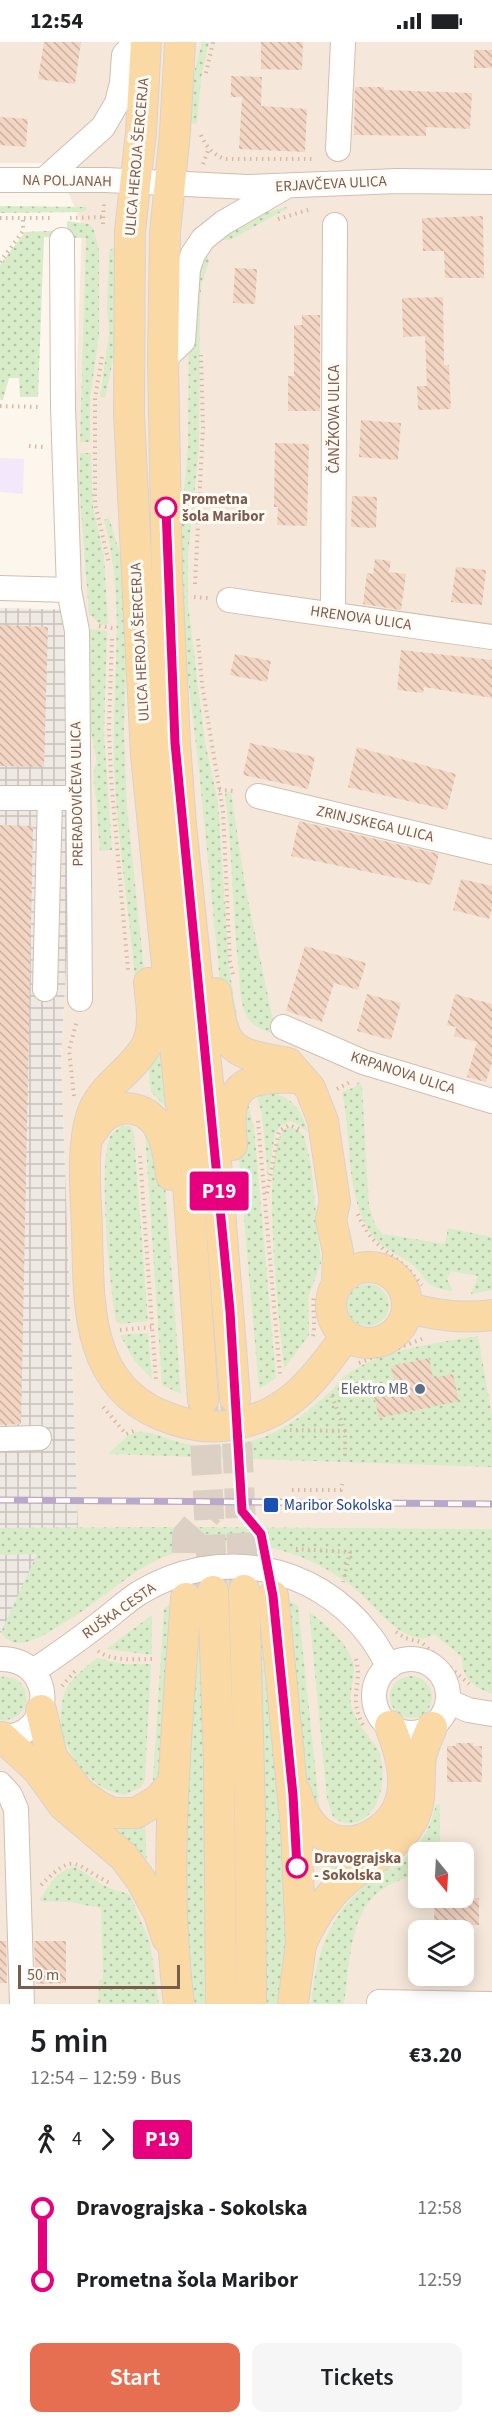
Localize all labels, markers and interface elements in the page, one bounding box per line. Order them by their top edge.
text: 12:54 [30,5,83,37]
street label: ULICA HEROJA ŠERCERJA [120,76,154,237]
street label: NA POLJANAH [22,170,112,192]
street label: ERJAVČEVA ULICA [275,171,388,197]
street label: ČANŽKOVA ULICA [324,364,345,473]
place label: Prometna šola Maribor [182,489,265,527]
marker: Prometna šola Maribor [155,497,177,519]
street label: ULICA HEROJA ŠERCERJA [125,561,155,722]
street label: HRENOVA ULICA [309,601,414,636]
street label: PRERADOVIČEVA ULICA [65,720,89,867]
street label: ZRINJSKEGA ULICA [314,800,437,848]
street label: KRPANOVA ULICA [348,1046,459,1100]
line badge: P19 [184,1172,254,1210]
text: P19 [202,1176,236,1206]
place label: Elektro MB [341,1379,408,1400]
marker: Elektro MB [413,1382,427,1396]
place label: Maribor Sokolska [284,1495,392,1516]
marker: Maribor Sokolska [262,1496,280,1514]
street label: RUŠKA CESTA [78,1577,161,1644]
north arrow [408,1842,474,1908]
map controls [408,1842,474,1986]
place label: Dravograjska - Sokolska [314,1848,401,1886]
marker: Dravograjska - Sokolska [286,1856,308,1878]
button: layers [408,1920,474,1986]
scale bar [18,1962,180,1990]
text: 50 m [27,1964,59,1986]
text: 5 min [30,2018,108,2065]
text: €3.20 [409,2039,462,2071]
text: 12:54 – 12:59 · Bus [30,2064,181,2092]
icon: walk [30,2123,63,2156]
icon: forward [91,2123,124,2156]
text: P19 [145,2124,180,2154]
text: 4 [72,2125,82,2153]
text: Dravograjska - Sokolska [76,2192,308,2224]
text: 12:58 [417,2194,462,2222]
text: Prometna šola Maribor [76,2264,298,2296]
text: 12:59 [417,2266,462,2294]
button: Start [30,2343,240,2412]
button: Tickets [252,2343,462,2412]

